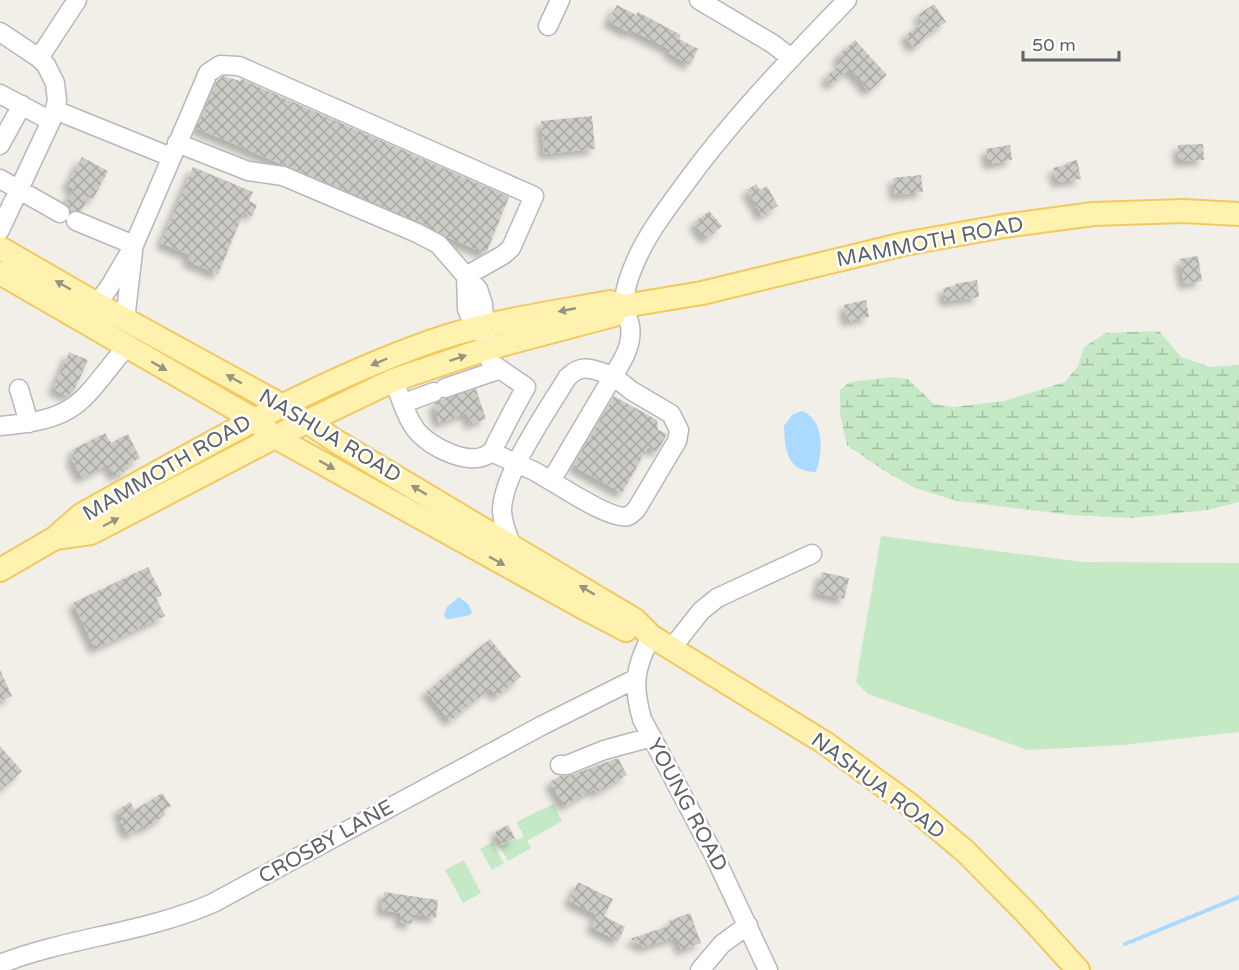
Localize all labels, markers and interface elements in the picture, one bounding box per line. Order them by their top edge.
scale bar [1023,24,1119,62]
text: 50 m [1032,34,1076,56]
street label: MAMMOTH ROAD [834,212,1026,272]
one-way arrow [55,280,72,290]
one-way arrow [557,306,576,315]
one-way arrow [449,353,467,362]
one-way arrow [370,357,388,367]
one-way arrow [151,361,168,371]
one-way arrow [225,374,242,384]
street label: NASHUA ROAD [255,384,405,488]
street label: MAMMOTH ROAD [78,410,256,526]
one-way arrow [319,460,335,471]
one-way arrow [411,485,428,495]
one-way arrow [102,518,120,528]
one-way arrow [489,555,505,566]
one-way arrow [579,585,595,596]
street label: NASHUA ROAD [806,728,950,844]
street label: YOUNG ROAD [641,734,733,876]
street label: CROSBY LANE [254,795,398,889]

